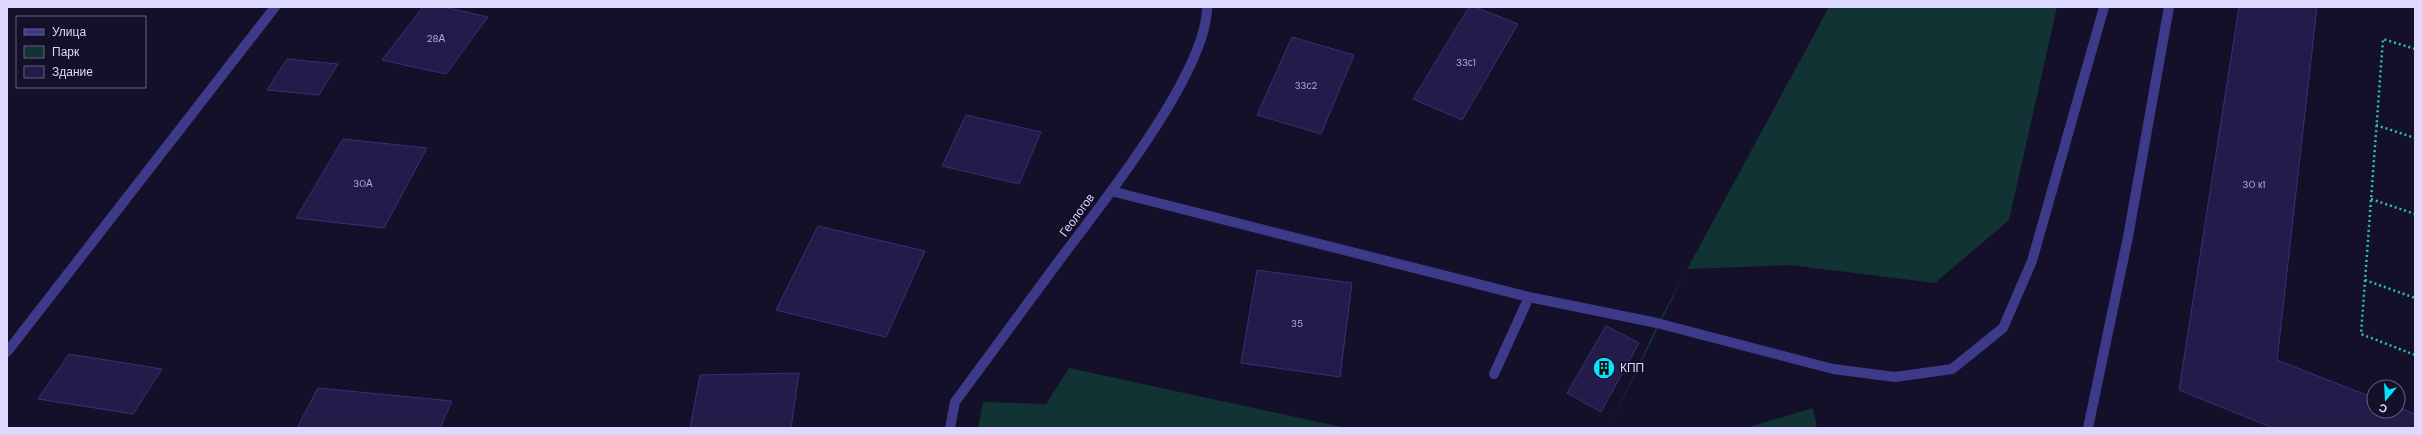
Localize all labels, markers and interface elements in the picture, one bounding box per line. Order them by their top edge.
legend [16,16,146,88]
text: Улица [52,24,86,40]
house number: 28А [427,32,445,45]
text: Парк [52,44,80,60]
house number: 33с1 [1456,56,1476,69]
text: Здание [52,64,93,80]
house number: 33с2 [1295,79,1318,92]
house number: 30А [353,177,373,190]
house number: 30 к1 [2243,178,2265,191]
street label: Геологов [1056,190,1098,240]
house number: 35 [1291,317,1303,330]
building icon: КПП [1591,355,1617,381]
place label: КПП [1620,360,1644,376]
north arrow [2366,379,2406,419]
text: С [2377,401,2389,416]

